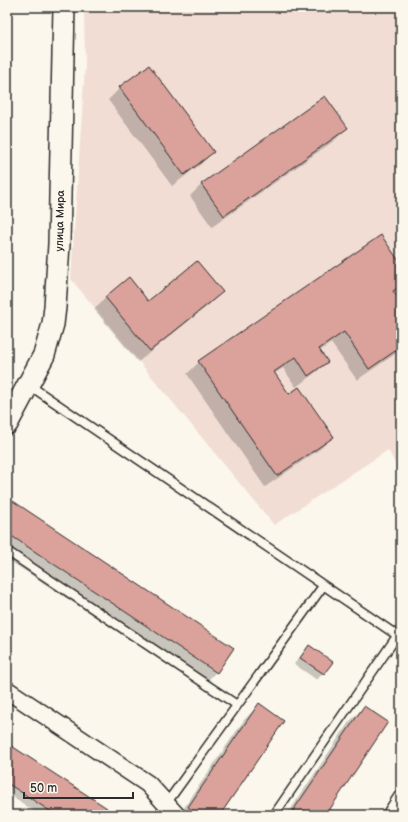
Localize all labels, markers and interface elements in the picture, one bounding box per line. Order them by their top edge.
street label: улица Мира [52,189,67,252]
scale bar [24,774,133,800]
text: 50 m [30,781,57,796]

